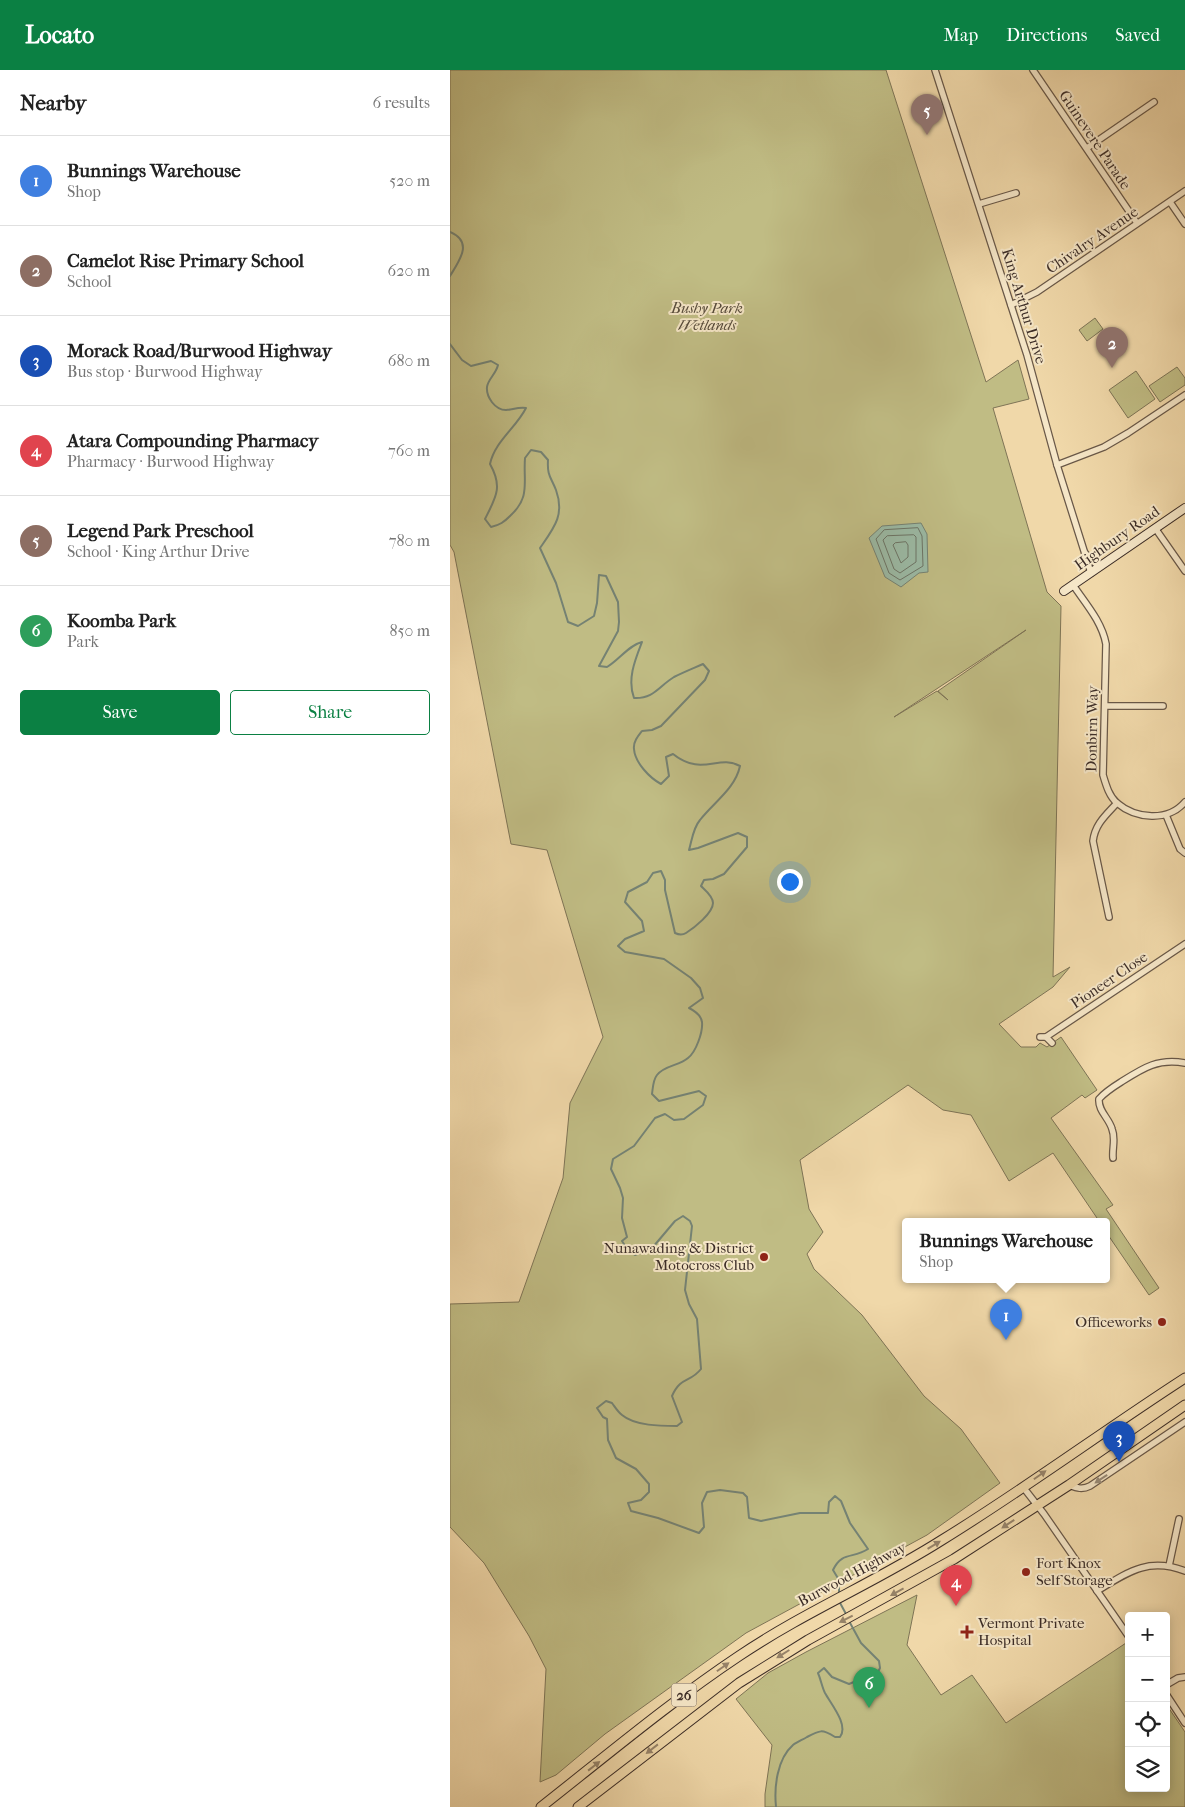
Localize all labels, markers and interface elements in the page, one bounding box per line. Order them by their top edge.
text: Locato [25,21,94,49]
text: Map [944,25,978,46]
text: Directions [1006,25,1087,46]
text: Saved [1115,25,1160,46]
street label: Guinevere Parade [1055,87,1135,193]
text: Nearby [20,91,86,115]
text: 6 results [372,93,430,112]
pin: 5 [911,94,943,135]
text: Bunnings Warehouse [67,160,241,182]
text: 1 [33,171,39,190]
text: 520 m [389,171,430,190]
text: Shop [67,182,101,201]
street label: Chivalry Avenue [1043,202,1142,277]
street label: King Arthur Drive [998,246,1050,366]
text: Camelot Rise Primary School [67,250,304,272]
text: 2 [32,261,40,280]
text: 620 m [388,261,430,280]
text: School [67,272,112,291]
park label: Bushy Park Wetlands [670,299,743,334]
pin: 2 [1096,327,1128,368]
text: Morack Road/Burwood Highway [67,340,332,362]
text: 3 [33,351,39,370]
text: 680 m [388,351,430,370]
text: Bus stop · Burwood Highway [67,362,263,381]
text: Atara Compounding Pharmacy [67,430,318,452]
text: 4 [31,441,41,460]
text: 760 m [388,441,430,460]
text: Pharmacy · Burwood Highway [67,452,274,471]
street label: Highbury Road [1071,502,1164,574]
text: Legend Park Preschool [67,520,254,542]
text: 5 [33,531,39,550]
text: 780 m [389,531,430,550]
text: School · King Arthur Drive [67,542,250,561]
text: Koomba Park [67,610,176,632]
text: 6 [32,621,40,640]
text: 850 m [390,621,430,640]
text: Park [67,632,99,651]
street label: Donbirn Way [1082,685,1102,772]
button: Save [20,690,220,735]
button: Share [230,690,430,735]
your location [777,869,803,895]
street label: Pioneer Close [1067,947,1151,1012]
popup [902,1218,1110,1283]
text: Bunnings Warehouse [919,1230,1093,1252]
place label: Nunawading & District Motocross Club [604,1239,755,1274]
marker: Nunawading & District Motocross Club [758,1251,770,1263]
text: Shop [919,1252,953,1271]
pin: 1 [990,1299,1022,1340]
place label: Officeworks [1075,1313,1152,1331]
marker: Officeworks [1156,1316,1168,1328]
pin: 3 [1103,1421,1135,1462]
one-way arrow [1034,1470,1047,1480]
one-way arrow [1094,1474,1108,1484]
one-way arrow [1002,1520,1015,1529]
street label: Burwood Highway [795,1537,910,1610]
one-way arrow [927,1541,940,1550]
place label: Fort Knox Self Storage [1036,1554,1113,1589]
pin: 4 [940,1565,972,1606]
marker: Fort Knox Self Storage [1020,1566,1032,1578]
one-way arrow [890,1588,904,1596]
map controls [1125,1612,1170,1792]
button: + [1125,1612,1170,1657]
place label: Vermont Private Hospital [977,1614,1085,1649]
one-way arrow [838,1615,853,1623]
marker: Vermont Private Hospital [960,1625,974,1639]
one-way arrow [777,1650,790,1659]
button: − [1125,1657,1170,1702]
one-way arrow [716,1662,729,1672]
pin: 6 [853,1667,885,1708]
road number: 26 [672,1684,696,1706]
button: locate [1125,1702,1170,1747]
one-way arrow [645,1744,658,1755]
button: layers [1125,1747,1170,1792]
one-way arrow [587,1760,600,1771]

